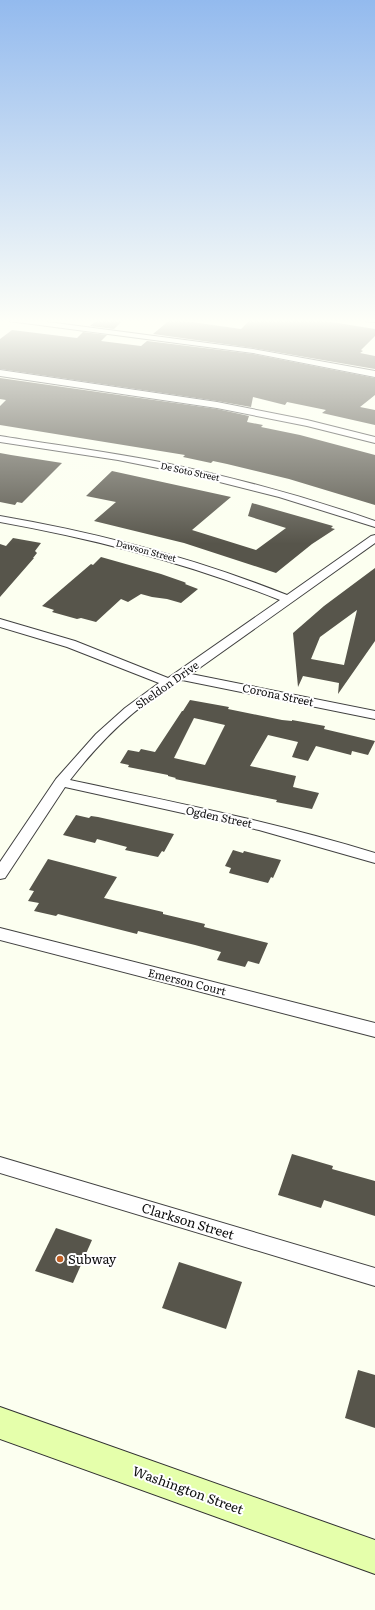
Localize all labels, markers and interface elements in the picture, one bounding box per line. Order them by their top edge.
street label: De Soto Street [159,458,222,484]
street label: Dawson Street [115,535,178,565]
street label: Sheldon Drive [131,656,202,712]
street label: Corona Street [241,679,316,709]
street label: Ogden Street [185,801,254,831]
street label: Emerson Court [147,964,228,999]
street label: Clarkson Street [140,1197,237,1244]
place label: Subway [68,1249,117,1268]
marker: Subway [55,1254,65,1264]
street label: Washington Street [130,1461,247,1519]

